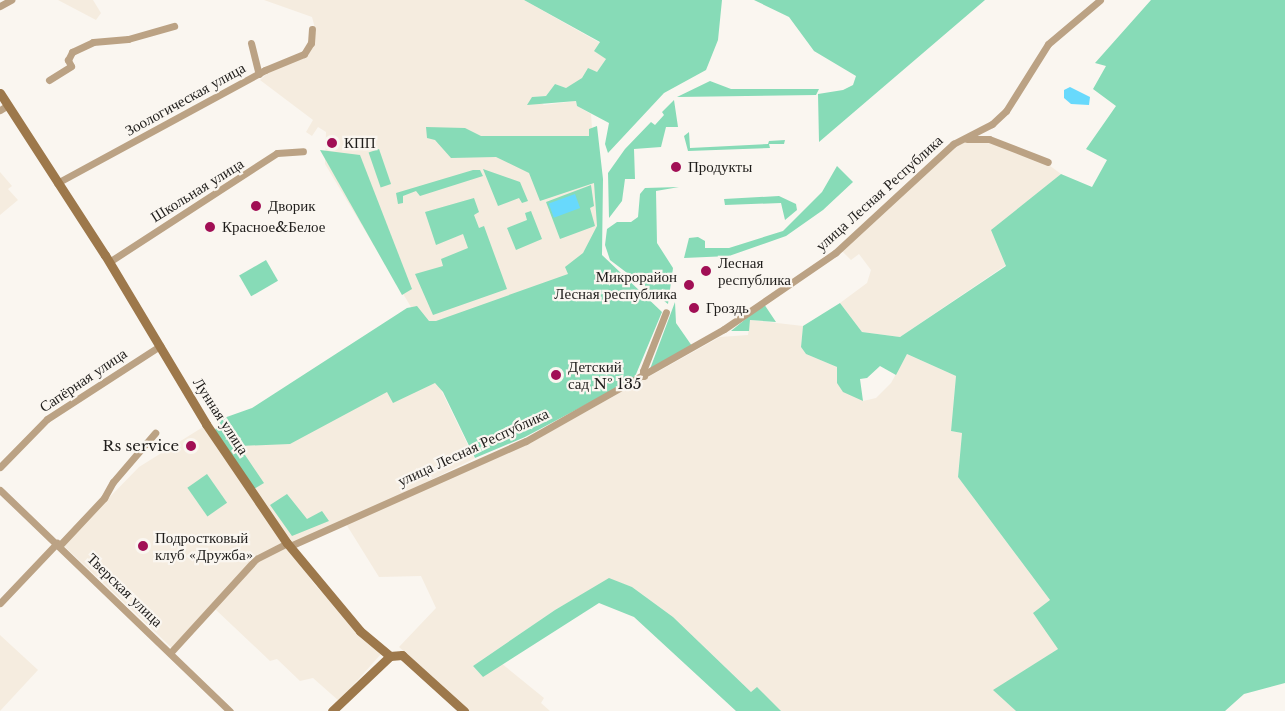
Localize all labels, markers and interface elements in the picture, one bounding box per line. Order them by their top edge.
street label: Зоологическая улица [122,58,248,140]
street label: улица Лесная Республика [812,131,946,255]
place label: КПП [344,134,376,152]
marker: КПП [325,136,339,150]
street label: Школьная улица [147,154,247,226]
place label: Продукты [688,158,752,176]
marker: Продукты [669,160,683,174]
place label: Дворик [268,197,316,215]
marker: Дворик [249,199,263,213]
place label: Красное&Белое [222,218,325,236]
marker: Красное&Белое [203,220,217,234]
place label: Лесная республика [718,253,791,288]
marker: Лесная республика [699,264,713,278]
place label: Микрорайон Лесная республика [554,267,677,302]
marker: Микрорайон Лесная республика [682,278,696,292]
place label: Гроздь [706,299,749,317]
marker: Гроздь [687,301,701,315]
street label: Сапёрная улица [36,344,130,416]
place label: Детский сад № 135 [568,357,641,392]
marker: Детский сад № 135 [549,368,563,382]
street label: Лунная улица [189,374,253,458]
street label: улица Лесная Республика [395,404,551,490]
place label: Rs service [103,437,179,455]
marker: Rs service [184,439,198,453]
place label: Подростковый клуб «Дружба» [155,528,253,563]
marker: Подростковый клуб «Дружба» [136,539,150,553]
street label: Тверская улица [83,549,167,631]

